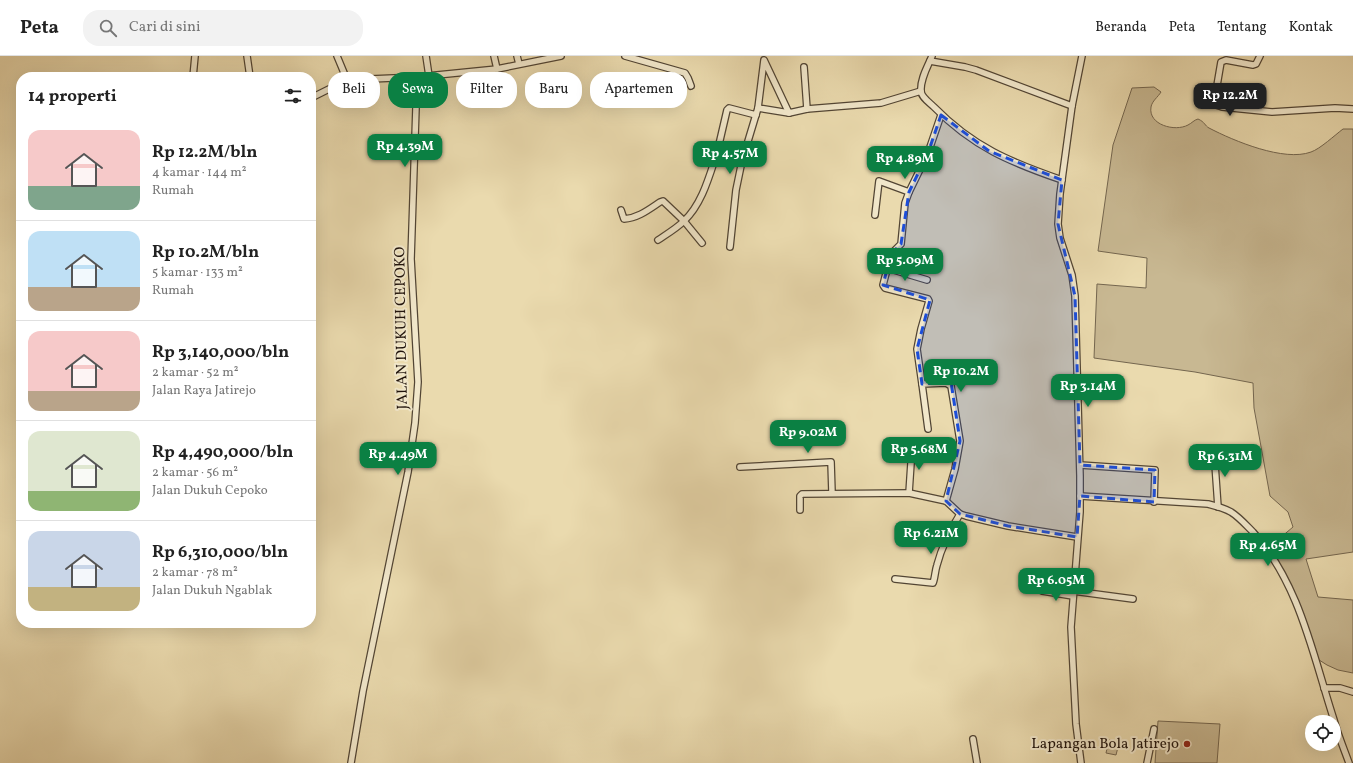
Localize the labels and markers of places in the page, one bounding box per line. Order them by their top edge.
pin: Rp 12.2M [1189,83,1271,117]
pin: Rp 4.39M [364,134,446,168]
pin: Rp 4.57M [689,141,771,175]
pin: Rp 4.89M [864,146,946,180]
pin: Rp 5.09M [864,248,946,282]
pin: Rp 10.2M [920,359,1002,393]
pin: Rp 3.14M [1047,374,1129,408]
pin: Rp 9.02M [767,420,849,454]
pin: Rp 5.68M [878,437,960,471]
pin: Rp 4.49M [357,442,439,476]
pin: Rp 6.31M [1184,444,1266,478]
pin: Rp 6.21M [890,521,972,555]
pin: Rp 4.65M [1227,533,1309,567]
pin: Rp 6.05M [1015,568,1097,602]
place label: Lapangan Bola Jatirejo [1031,734,1179,755]
marker: Lapangan Bola Jatirejo [1182,739,1192,749]

